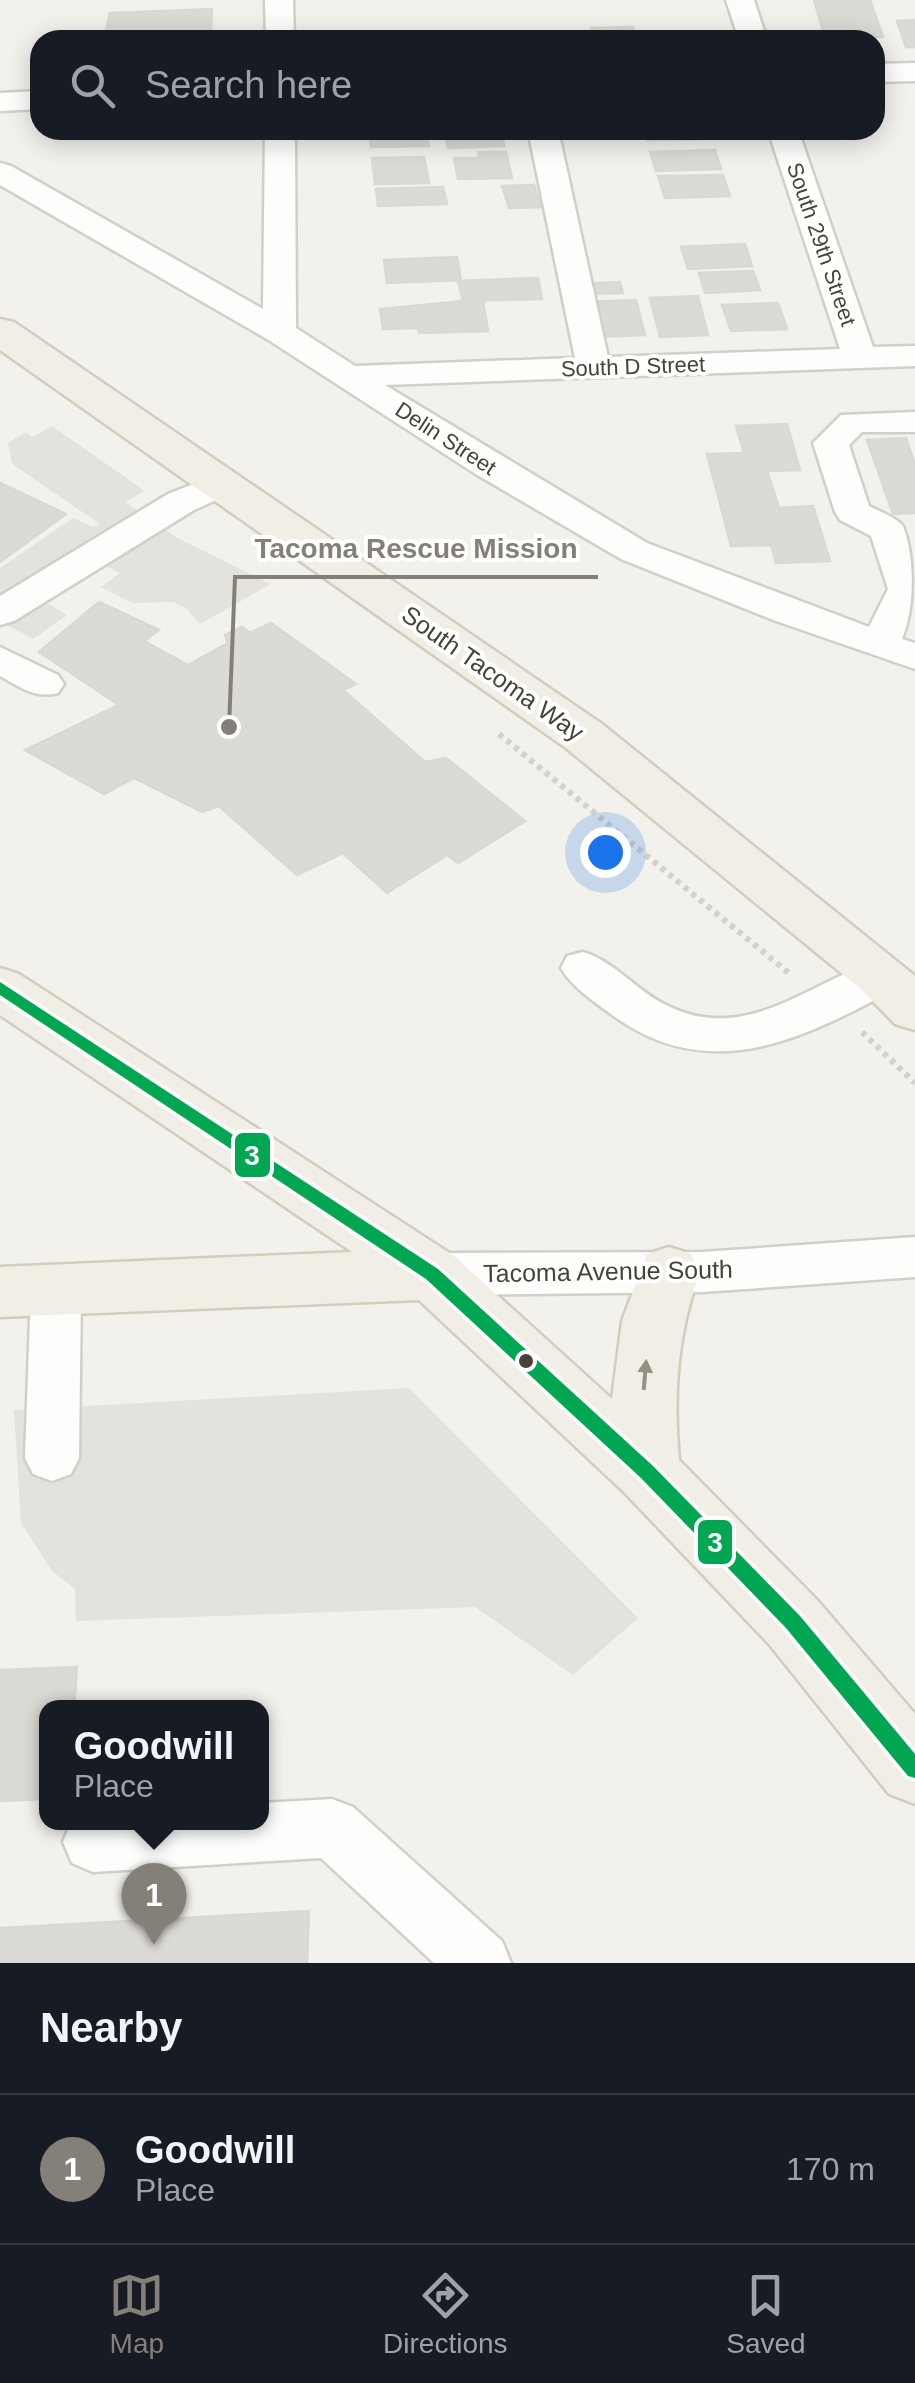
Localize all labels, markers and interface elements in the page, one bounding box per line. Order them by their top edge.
search box [30,30,885,140]
icon: search [65,58,120,113]
text: Search here [145,64,352,106]
street label: South 29th Street [782,159,861,329]
street label: South D Street [560,351,706,382]
street label: Delin Street [391,397,501,480]
callout: Tacoma Rescue Mission [235,519,598,577]
text: Tacoma Rescue Mission [254,533,578,564]
street label: South Tacoma Way [397,600,590,747]
your location [580,827,631,878]
line badge: 3 [233,1131,272,1179]
text: 3 [244,1140,260,1171]
street label: Tacoma Avenue South [483,1255,733,1287]
unlabelled marker [516,1351,536,1371]
one-way arrow [638,1358,654,1390]
line badge: 3 [696,1518,734,1566]
text: 3 [707,1527,723,1558]
popup [39,1700,269,1830]
text: Goodwill [74,1725,234,1767]
text: Place [74,1768,154,1804]
pin: 1 [122,1862,186,1945]
text: Nearby [40,2004,182,2051]
text: Goodwill [135,2129,295,2171]
text: 1 [64,2151,81,2187]
text: 170 m [786,2151,875,2187]
text: Place [135,2172,215,2208]
tab: Map [109,2268,164,2360]
tab: Directions [383,2268,508,2360]
tab: Saved [726,2268,806,2360]

